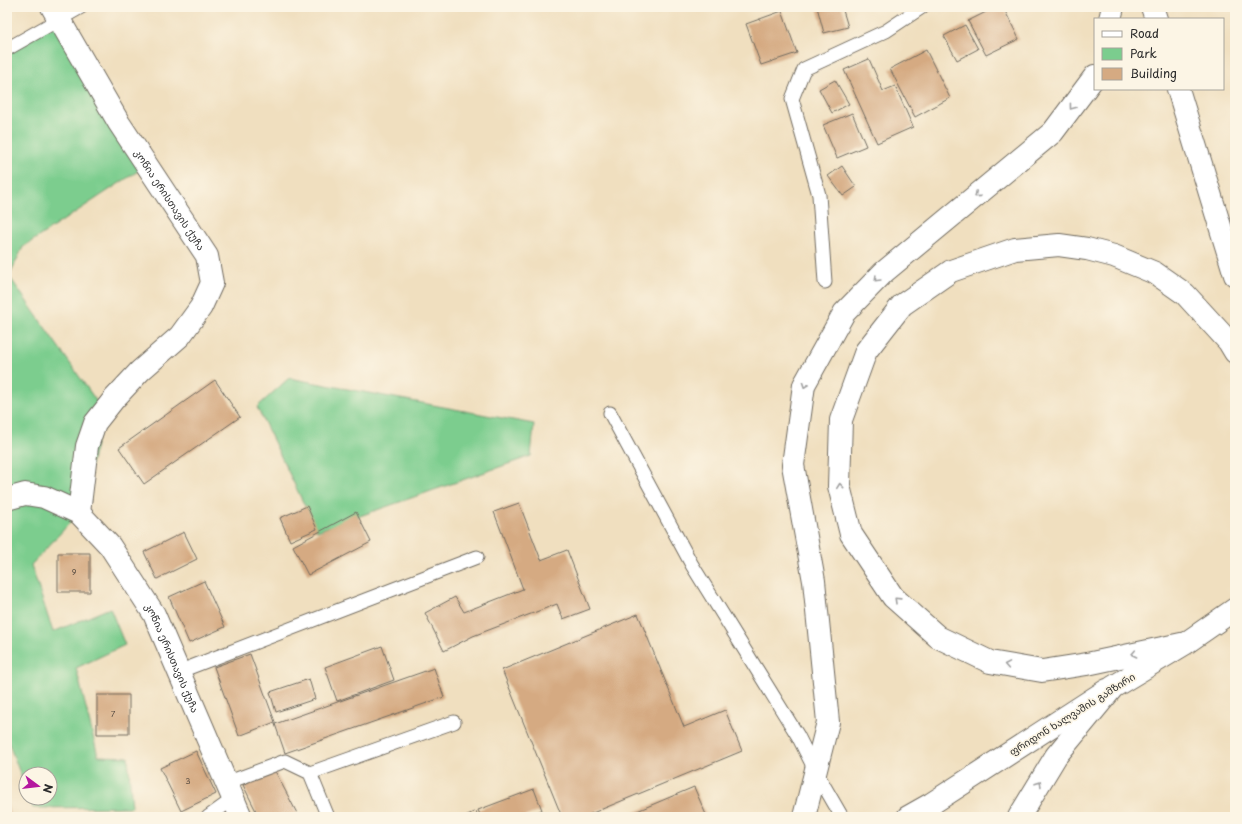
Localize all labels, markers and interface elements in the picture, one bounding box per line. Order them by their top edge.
legend [1094,18,1224,90]
text: Road [1130,24,1159,42]
text: Park [1130,44,1157,62]
text: Building [1130,64,1177,82]
one-way arrow [1070,103,1077,110]
street label: კოწია ერისთავის ქუჩა [131,146,209,253]
one-way arrow [974,191,982,198]
one-way arrow [875,274,882,282]
one-way arrow [802,382,810,389]
one-way arrow [836,482,845,489]
house number: 9 [72,566,77,578]
one-way arrow [894,597,902,604]
street label: კოწია ერისთავის ქუჩა [142,600,203,715]
one-way arrow [1131,649,1137,657]
one-way arrow [1003,661,1010,670]
street label: ფრიდონ ხალვაშის გამზირი [1006,668,1138,759]
house number: 7 [111,708,116,720]
north arrow [18,766,58,806]
house number: 3 [185,775,191,787]
one-way arrow [1034,781,1042,788]
text: N [39,782,57,795]

